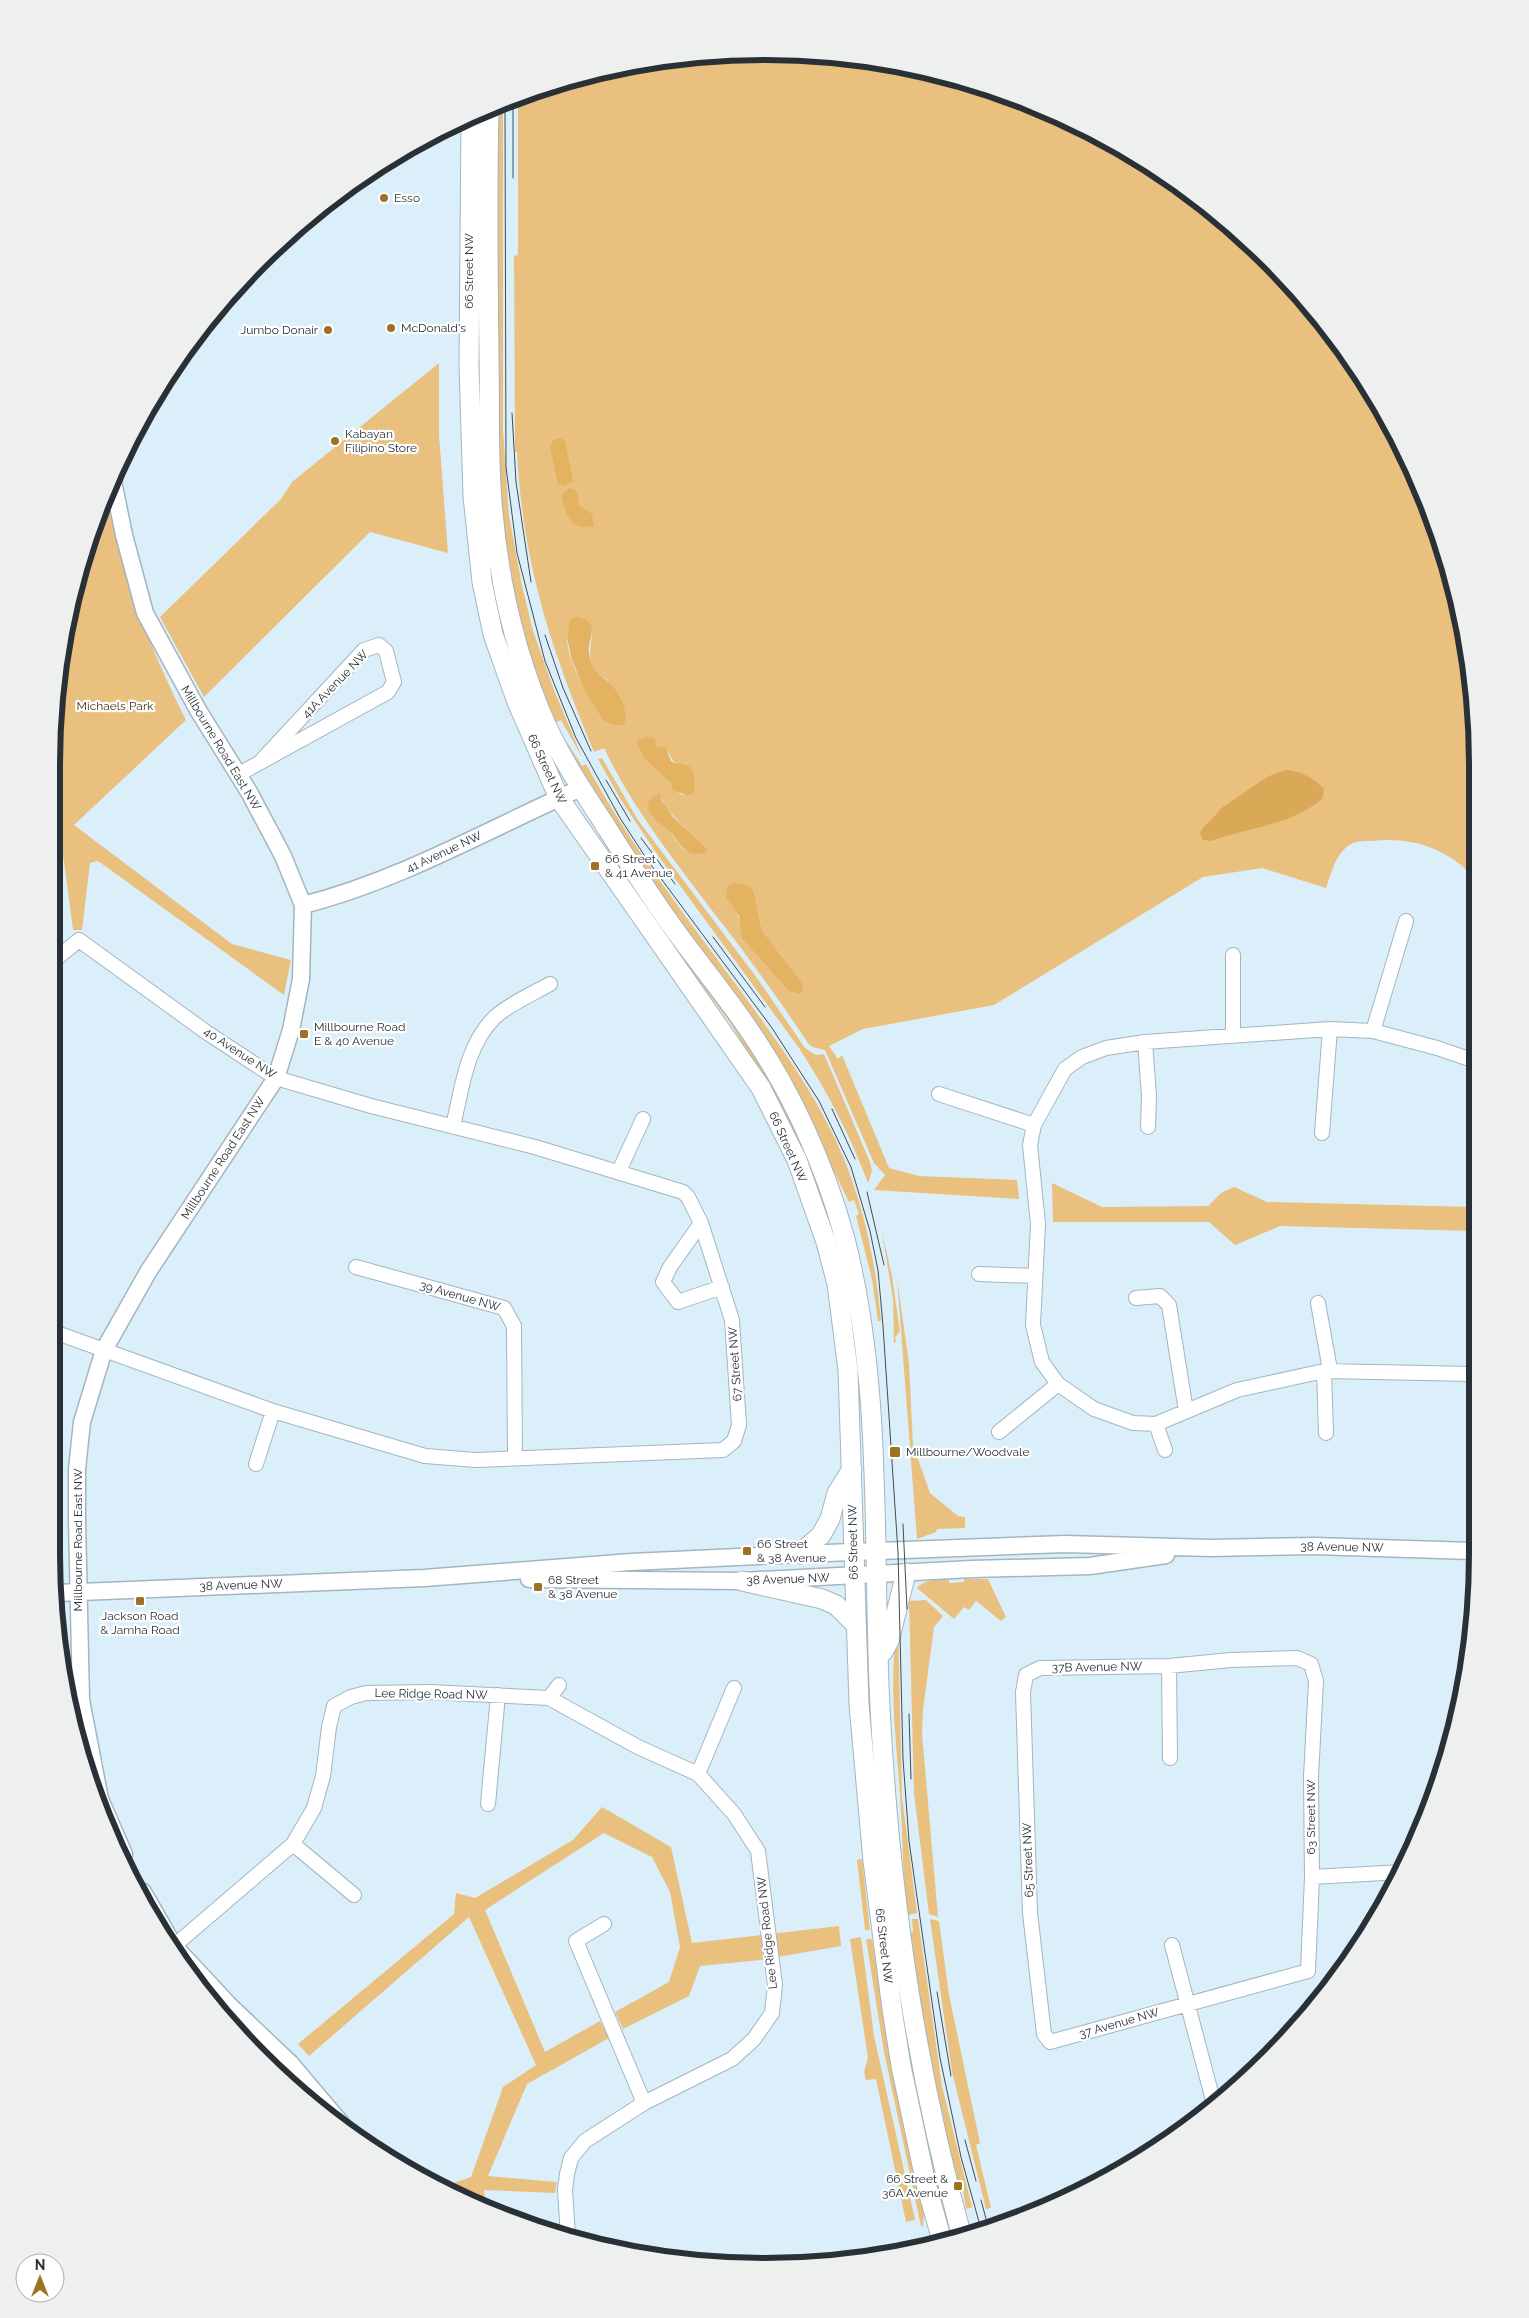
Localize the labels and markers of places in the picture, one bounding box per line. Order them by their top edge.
place label: Esso [394,191,420,205]
marker: Esso [378,192,390,204]
place label: McDonald's [401,321,466,335]
marker: McDonald's [385,322,397,334]
place label: Jumbo Donair [240,323,319,337]
marker: Jumbo Donair [322,324,334,336]
place label: Kabayan Filipino Store [345,427,417,455]
marker: Kabayan Filipino Store [329,435,341,447]
place label: 66 Street & 41 Avenue [605,852,673,880]
marker: 66 Street & 41 Avenue [589,860,601,872]
place label: Millbourne Road E & 40 Avenue [314,1020,405,1048]
marker: Millbourne Road E & 40 Avenue [298,1028,310,1040]
marker: Millbourne/Woodvale [888,1445,902,1459]
place label: Millbourne/Woodvale [906,1445,1029,1459]
place label: 66 Street & 38 Avenue [757,1537,826,1565]
marker: 66 Street & 38 Avenue [741,1545,753,1557]
place label: 68 Street & 38 Avenue [548,1573,617,1601]
marker: 68 Street & 38 Avenue [532,1581,544,1593]
marker: Jackson Road & Jamha Road [134,1595,146,1607]
place label: Jackson Road & Jamha Road [100,1609,180,1637]
place label: 66 Street & 36A Avenue [882,2172,948,2200]
marker: 66 Street & 36A Avenue [952,2180,964,2192]

